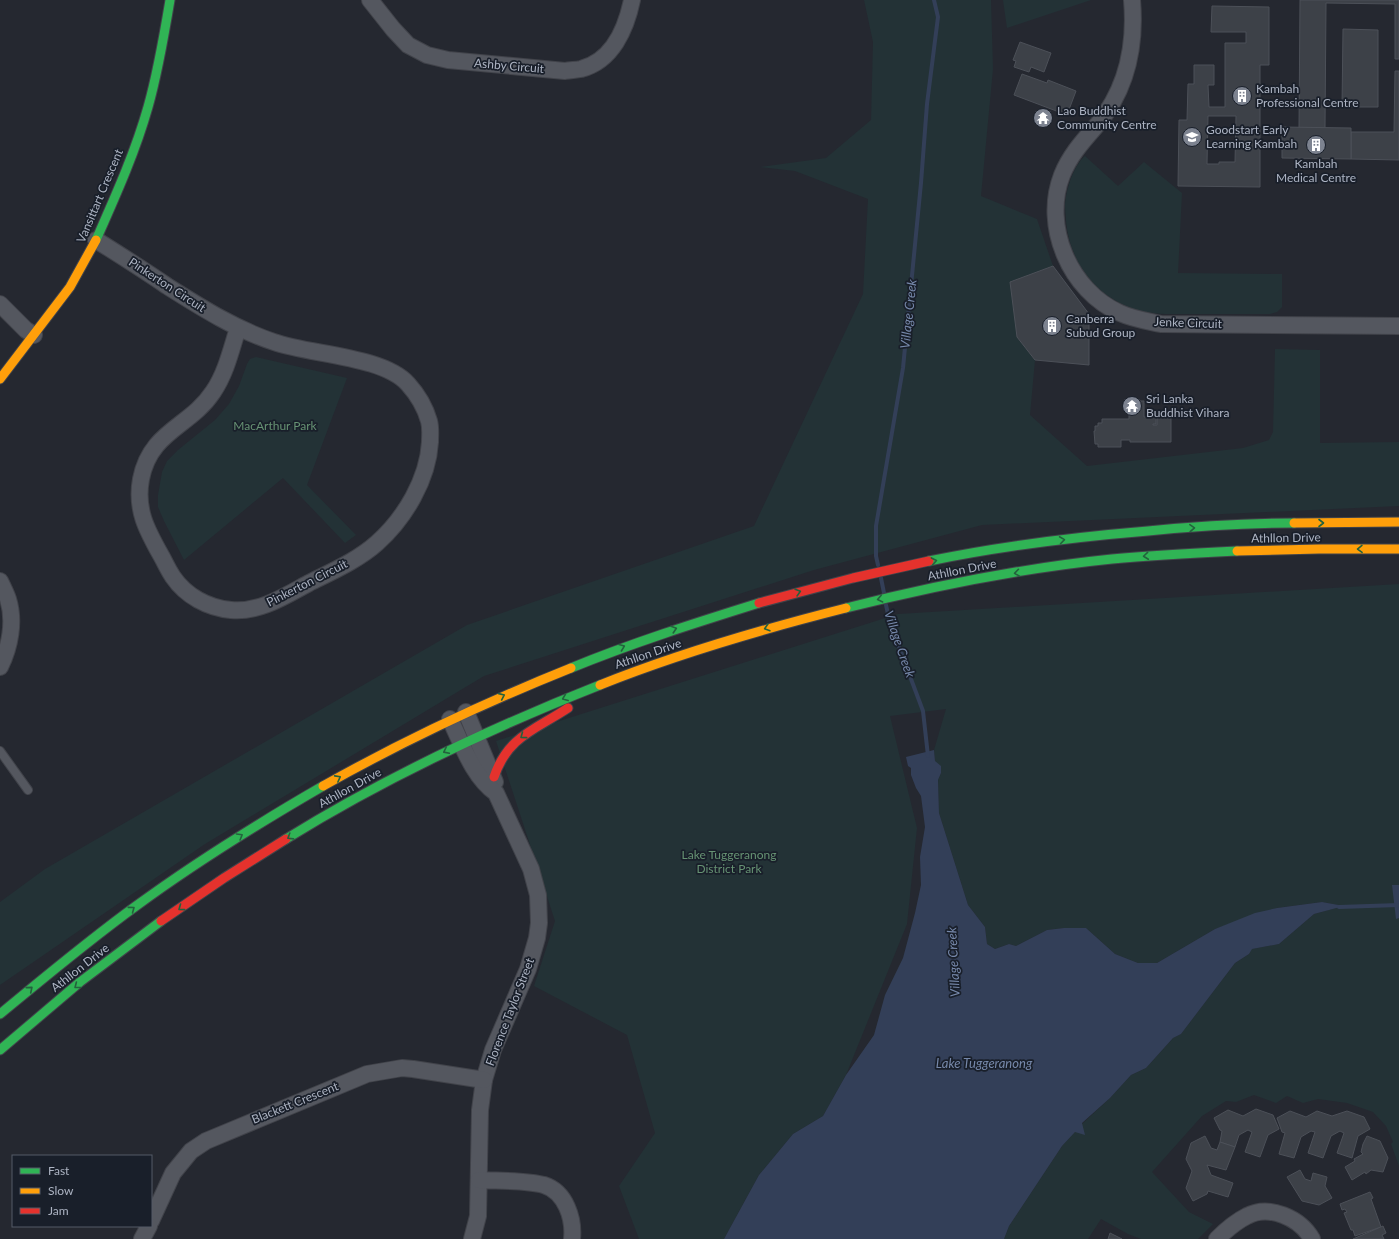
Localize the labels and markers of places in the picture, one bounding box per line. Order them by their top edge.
place label: Kambah Professional Centre [1256,81,1358,110]
building icon: Kambah Professional Centre [1231,85,1253,107]
place label: Lao Buddhist Community Centre [1057,103,1157,132]
temple icon: Lao Buddhist Community Centre [1032,107,1054,129]
place label: Goodstart Early Learning Kambah [1206,122,1297,151]
school or university icon: Goodstart Early Learning Kambah [1181,126,1203,148]
building icon: Kambah Medical Centre [1305,134,1327,156]
place label: Kambah Medical Centre [1276,156,1356,185]
place label: Canberra Subud Group [1066,311,1136,340]
building icon: Canberra Subud Group [1041,315,1063,337]
place label: Sri Lanka Buddhist Vihara [1146,391,1229,420]
temple icon: Sri Lanka Buddhist Vihara [1121,395,1143,417]

